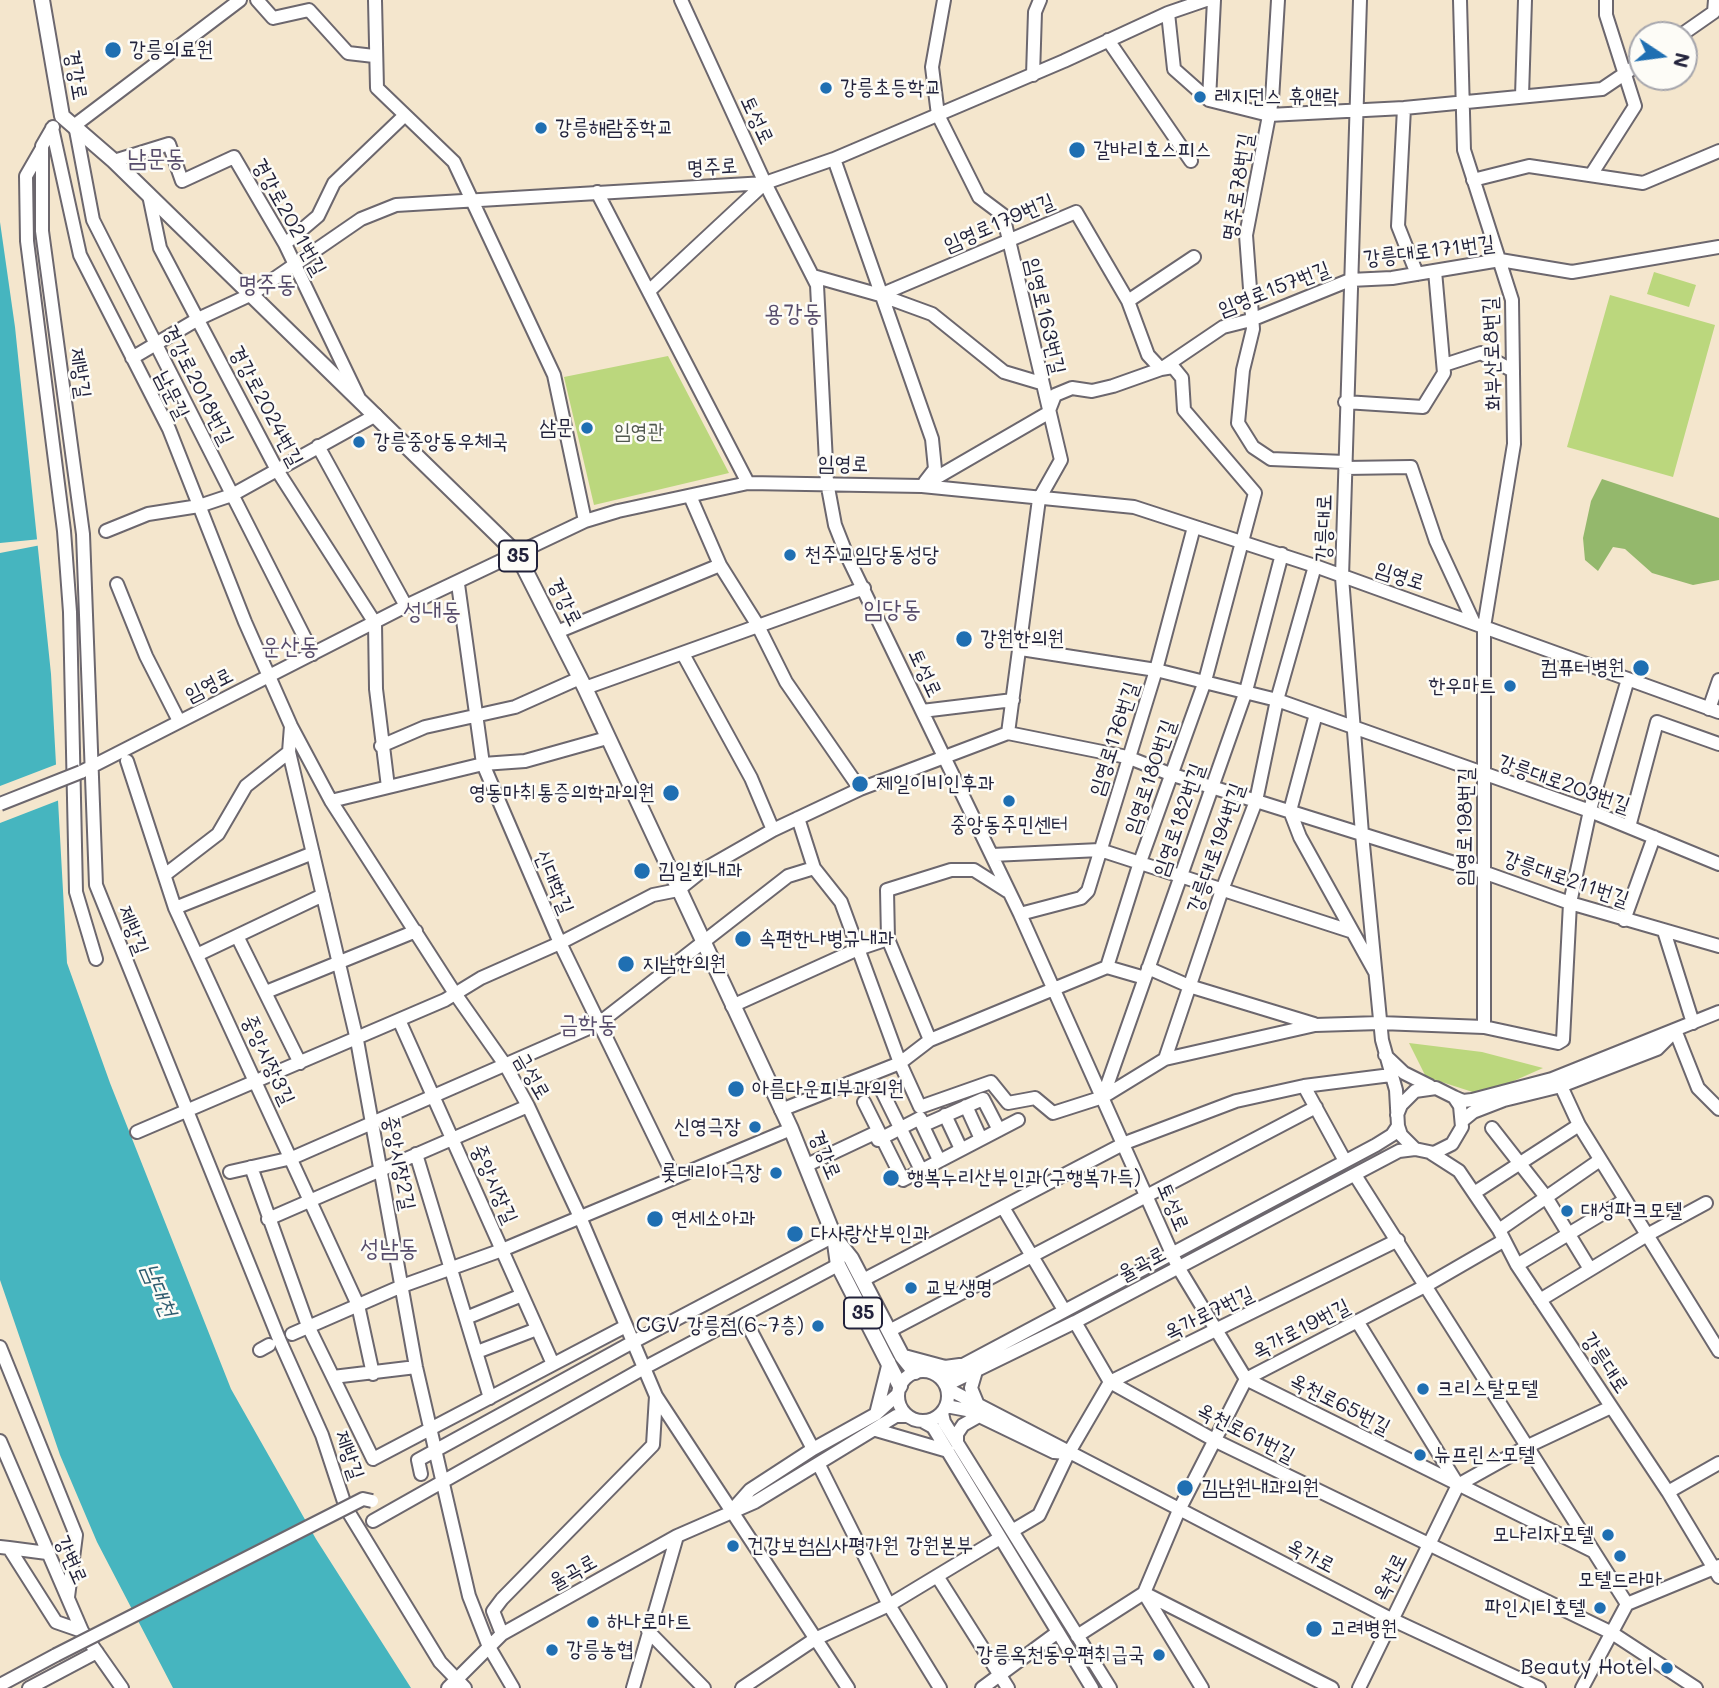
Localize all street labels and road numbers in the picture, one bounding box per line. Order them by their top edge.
street label: 경강로 [59,48,93,102]
street label: 토성로 [735,92,779,148]
street label: 명주로78번길 [1217,131,1259,243]
street label: 명주로 [686,153,738,181]
street label: 경강로2021번길 [246,154,332,280]
street label: 임영로179번길 [940,188,1058,258]
street label: 강릉대로171번길 [1362,230,1496,272]
street label: 임영로163번길 [1019,255,1071,377]
street label: 임영로157번길 [1214,256,1334,322]
street label: 화부산로8번길 [1477,297,1507,411]
street label: 경강로2018번길 [157,321,239,449]
street label: 경강로2024번길 [224,341,308,471]
street label: 제방길 [64,346,96,400]
street label: 남문길 [149,367,195,423]
street label: 임영로 [817,451,869,477]
street label: 강릉대로 [1311,494,1337,562]
road number: 35 [499,540,537,572]
street label: 임영로 [1372,556,1428,596]
street label: 경강로 [542,574,588,630]
street label: 토성로 [903,645,947,701]
street label: 임영로 [181,662,237,708]
street label: 임영로176번길 [1084,679,1144,799]
street label: 임영로180번길 [1119,716,1181,838]
street label: 강릉대로203번길 [1494,750,1634,818]
street label: 임영로182번길 [1148,760,1210,880]
street label: 임영로198번길 [1451,767,1479,887]
street label: 강릉대로194번길 [1182,780,1250,916]
street label: 신대학길 [529,846,579,918]
street label: 강릉대로211번길 [1500,846,1632,912]
street label: 제방길 [112,902,154,958]
street label: 중앙시장3길 [236,1011,300,1109]
street label: 금성로 [508,1048,556,1104]
street label: 중앙시장2길 [377,1113,421,1213]
street label: 경강로 [803,1127,847,1183]
street label: 중앙시장길 [465,1140,523,1228]
street label: 토성로 [1151,1179,1195,1235]
street label: 율곡로 [1114,1241,1170,1287]
street label: 옥가로7번길 [1160,1281,1258,1345]
street label: 옥가로19번길 [1248,1294,1354,1364]
road number: 35 [844,1298,882,1329]
street label: 강릉대로 [1576,1328,1634,1398]
street label: 옥천로65번길 [1286,1368,1394,1440]
street label: 옥천로61번길 [1193,1398,1299,1468]
street label: 제방길 [329,1427,369,1483]
street label: 강변로 [49,1532,93,1588]
street label: 옥가로 [1283,1533,1339,1579]
street label: 율곡로 [545,1549,601,1595]
street label: 옥천로 [1367,1549,1413,1605]

